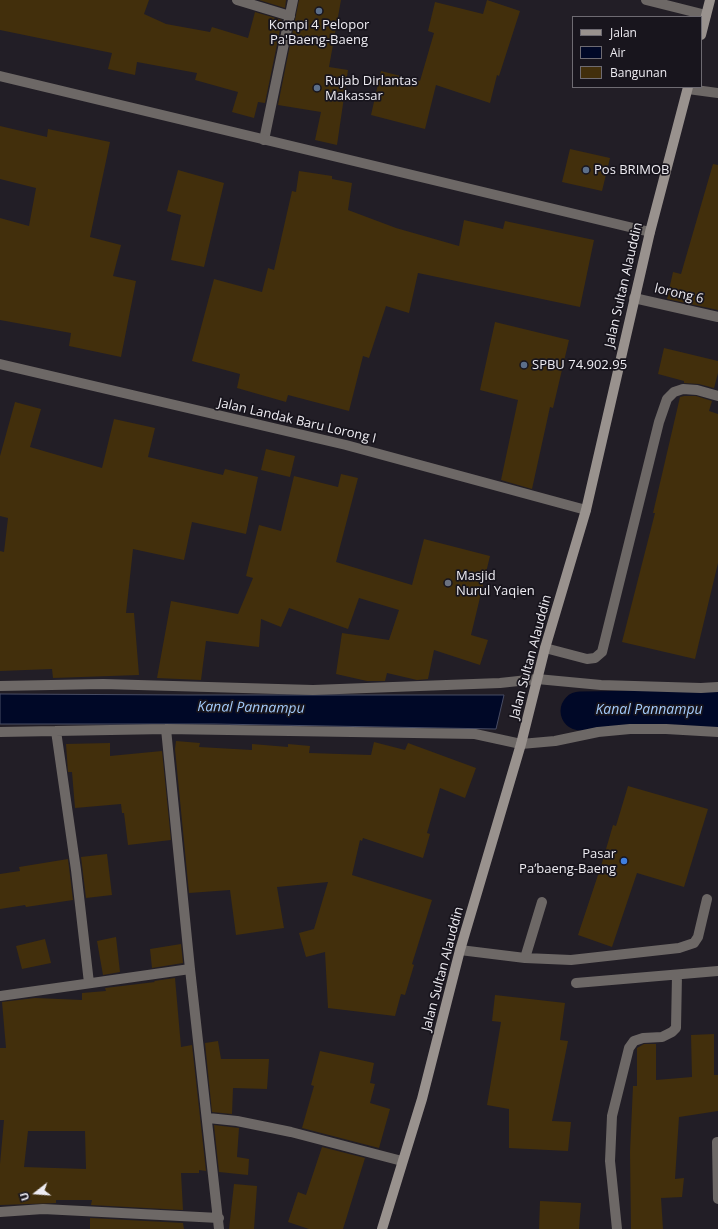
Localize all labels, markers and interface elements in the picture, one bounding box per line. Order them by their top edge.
marker: Kompi 4 Pelopor Pa'Baeng-Baeng [314,6,324,16]
legend [572,16,702,88]
place label: Kompi 4 Pelopor Pa'Baeng-Baeng [269,17,369,48]
text: Jalan [610,24,637,41]
text: Air [610,44,626,61]
text: Bangunan [610,64,667,81]
place label: Rujab Dirlantas Makassar [325,73,417,104]
marker: Rujab Dirlantas Makassar [312,83,322,93]
place label: Pos BRIMOB [594,162,669,178]
marker: Pos BRIMOB [581,165,591,175]
street label: Jalan Sultan Alauddin [602,221,646,349]
street label: lorong 6 [653,281,705,307]
place label: SPBU 74.902.95 [532,357,627,373]
marker: SPBU 74.902.95 [519,360,529,370]
street label: Jalan Landak Baru Lorong I [216,395,378,447]
place label: Masjid Nurul Yaqien [456,568,535,599]
marker: Masjid Nurul Yaqien [443,578,453,588]
street label: Jalan Sultan Alauddin [507,593,555,721]
water label: Kanal Pannampu [197,699,305,717]
water label: Kanal Pannampu [595,702,703,718]
place label: Pasar Paʼbaeng-Baeng [519,846,616,877]
marker: Pasar Paʼbaeng-Baeng [619,856,629,866]
street label: Jalan Sultan Alauddin [419,905,467,1033]
north arrow [16,1173,56,1213]
text: U [16,1190,32,1203]

